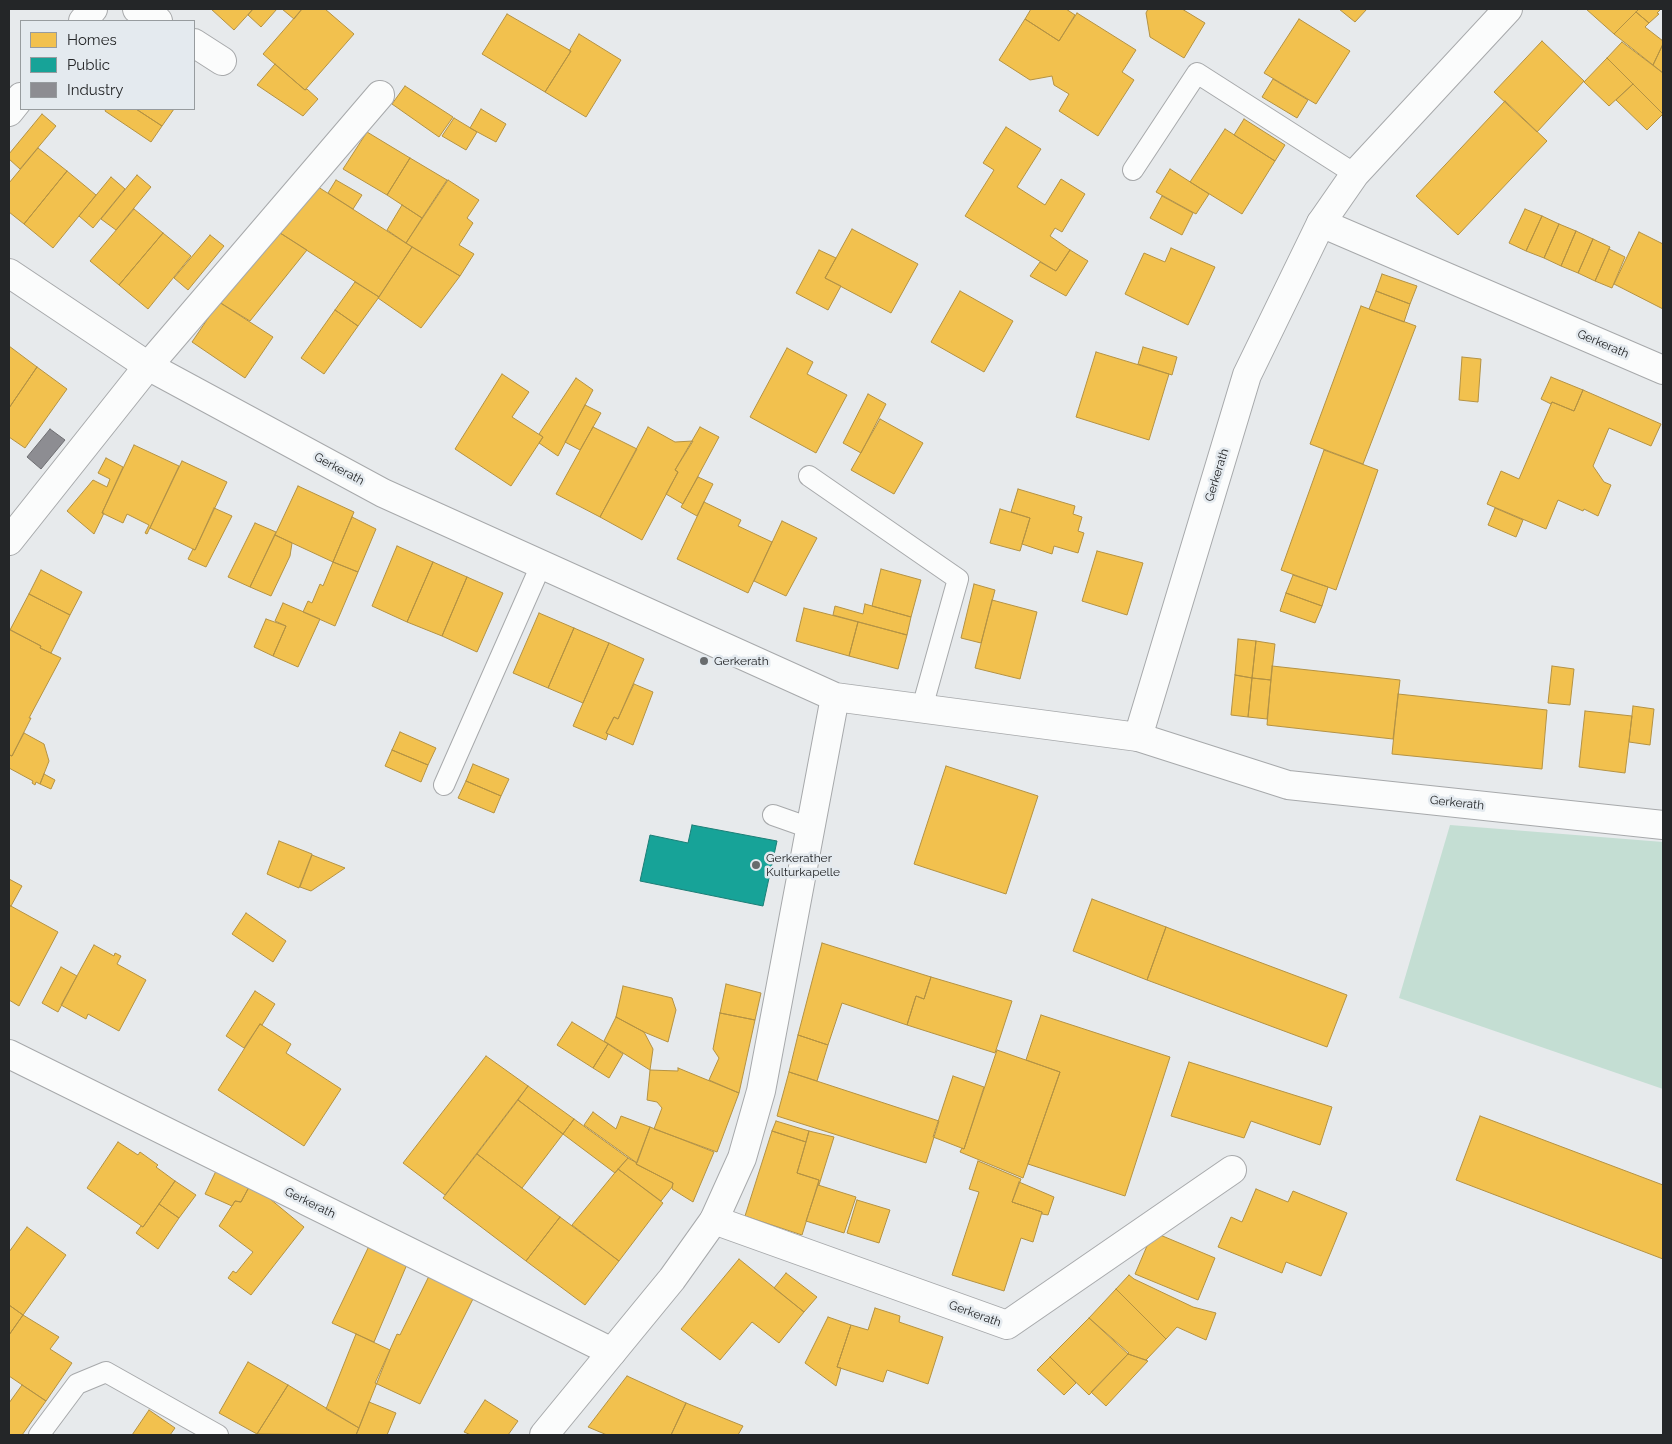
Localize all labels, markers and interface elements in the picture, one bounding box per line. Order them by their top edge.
legend [20,20,195,110]
text: Homes [67,31,117,49]
text: Public [67,56,110,74]
text: Industry [67,81,123,99]
street label: Gerkerath [1575,327,1631,361]
street label: Gerkerath [1202,447,1232,503]
street label: Gerkerath [312,450,366,488]
place label: Gerkerath [714,654,769,668]
marker: Gerkerath [698,655,710,667]
street label: Gerkerath [1429,793,1485,813]
place label: Gerkerather Kulturkapelle [766,851,840,879]
marker: Gerkerather Kulturkapelle [750,859,762,871]
street label: Gerkerath [282,1185,338,1221]
street label: Gerkerath [947,1298,1003,1330]

